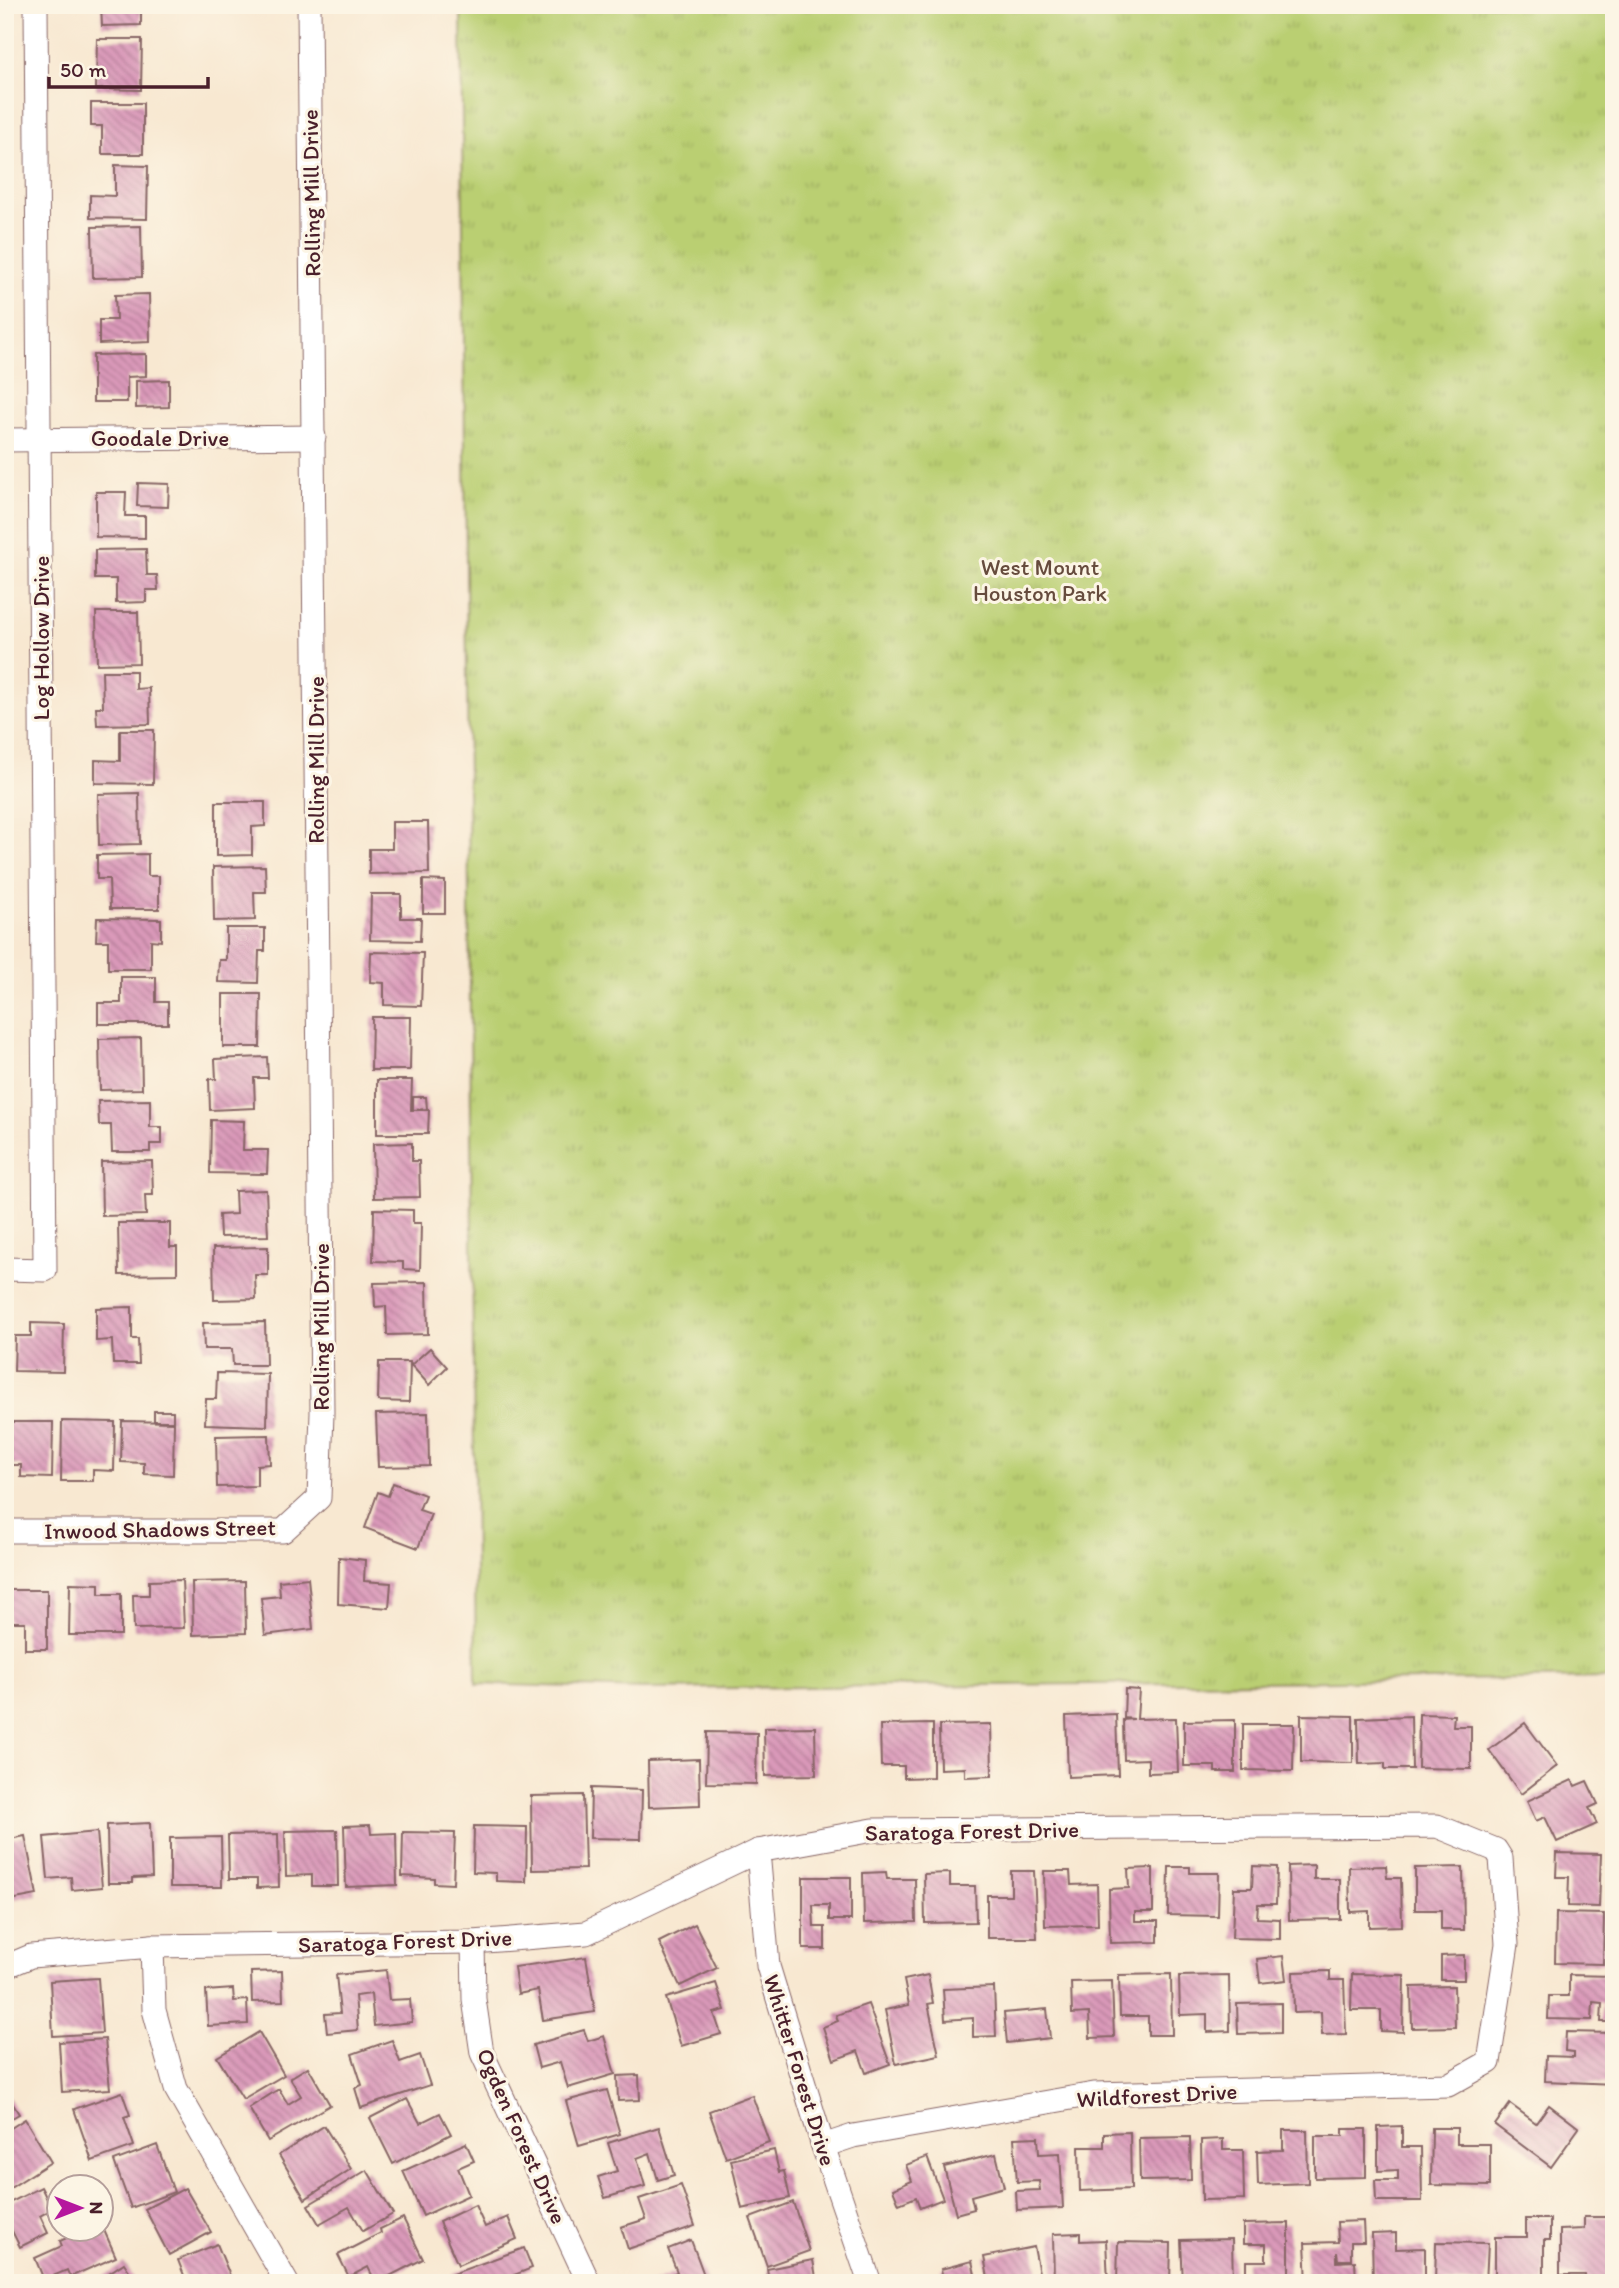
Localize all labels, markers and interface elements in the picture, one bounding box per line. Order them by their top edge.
scale bar [49,46,208,90]
text: 50 m [60,57,107,82]
street label: Rolling Mill Drive [296,109,326,277]
street label: Goodale Drive [91,424,229,452]
park label: West Mount Houston Park [973,553,1107,607]
street label: Log Hollow Drive [27,556,55,720]
street label: Rolling Mill Drive [302,676,330,844]
street label: Rolling Mill Drive [307,1243,335,1411]
street label: Inwood Shadows Street [44,1513,276,1545]
street label: Saratoga Forest Drive [865,1815,1079,1847]
street label: Saratoga Forest Drive [297,1923,513,1959]
street label: Whitter Forest Drive [758,1971,842,2169]
street label: Ogden Forest Drive [471,2044,573,2228]
street label: Wildforest Drive [1076,2077,1238,2113]
north arrow [46,2172,116,2242]
text: N [85,2202,108,2214]

